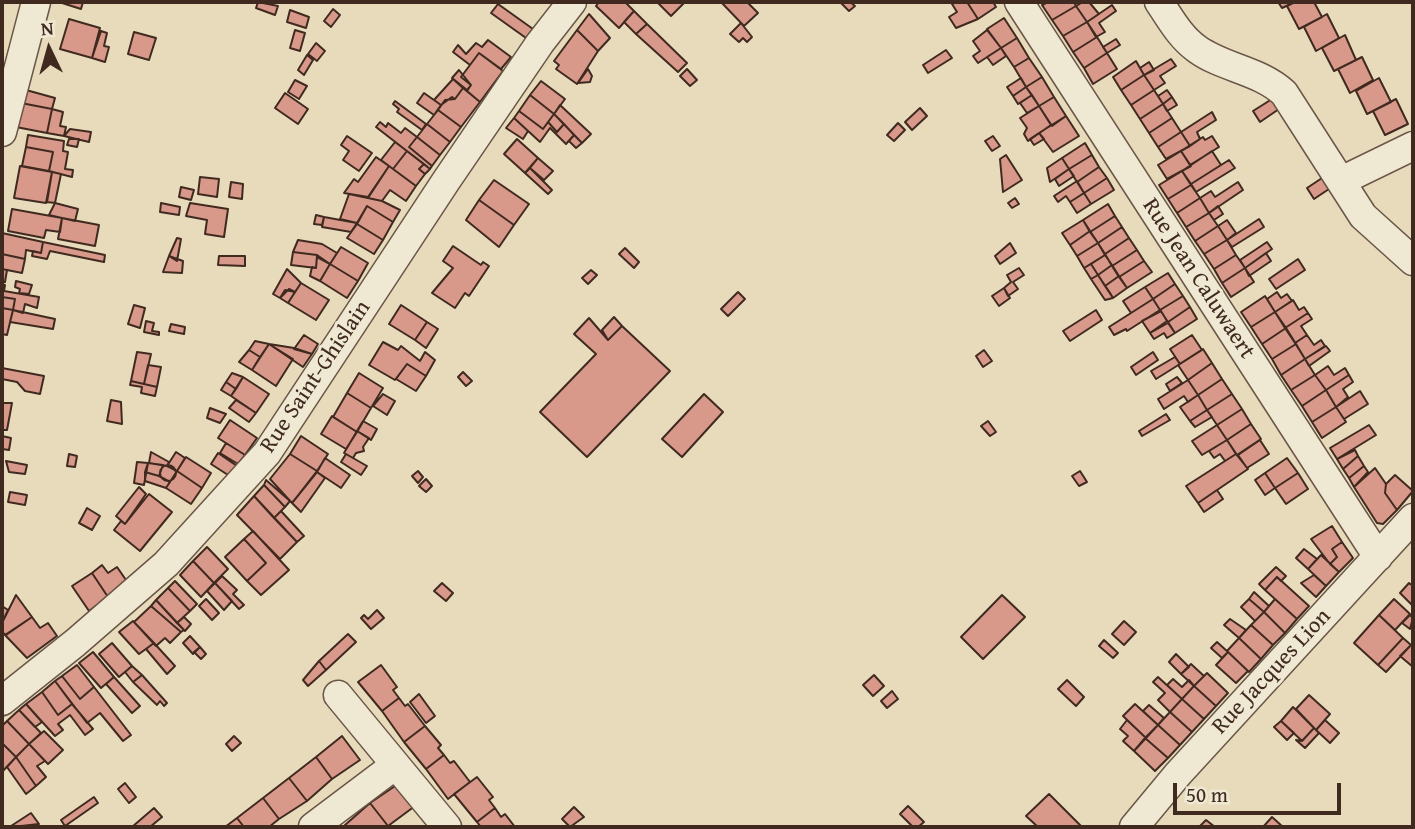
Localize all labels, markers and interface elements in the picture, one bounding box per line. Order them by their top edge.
north arrow [14,14,84,84]
text: N [40,14,55,43]
street label: Rue Jean Caluwaert [1136,194,1260,364]
street label: Rue Saint-Ghislain [255,296,377,458]
street label: Rue Jacques Lion [1207,603,1337,741]
scale bar [1177,770,1345,814]
text: 50 m [1186,779,1228,810]

